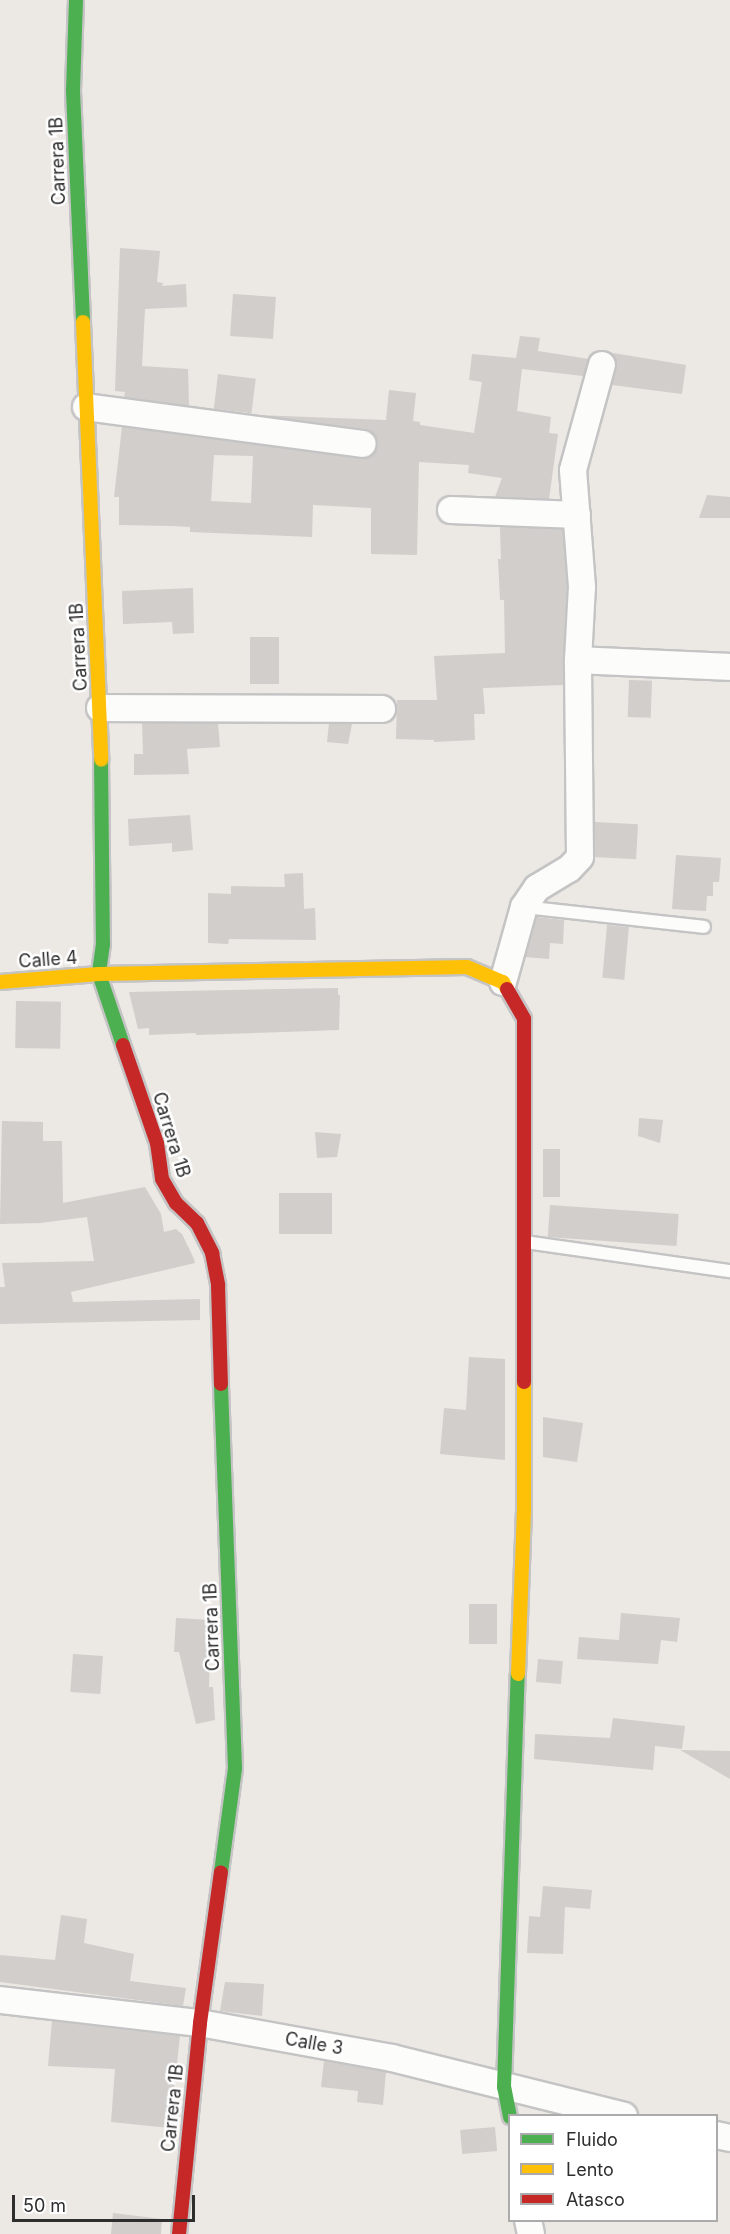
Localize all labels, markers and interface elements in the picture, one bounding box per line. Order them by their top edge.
street label: Carrera 1B [46,116,70,206]
street label: Carrera 1B [66,602,92,692]
street label: Calle 4 [18,947,78,973]
street label: Carrera 1B [148,1090,194,1180]
street label: Carrera 1B [200,1582,224,1672]
street label: Calle 3 [283,2028,345,2060]
street label: Carrera 1B [158,2063,188,2153]
legend [508,2114,718,2222]
text: Fluido [566,2129,618,2150]
text: Lento [566,2159,614,2180]
scale bar [15,2183,198,2221]
text: Atasco [566,2189,625,2210]
text: 50 m [23,2195,66,2216]

